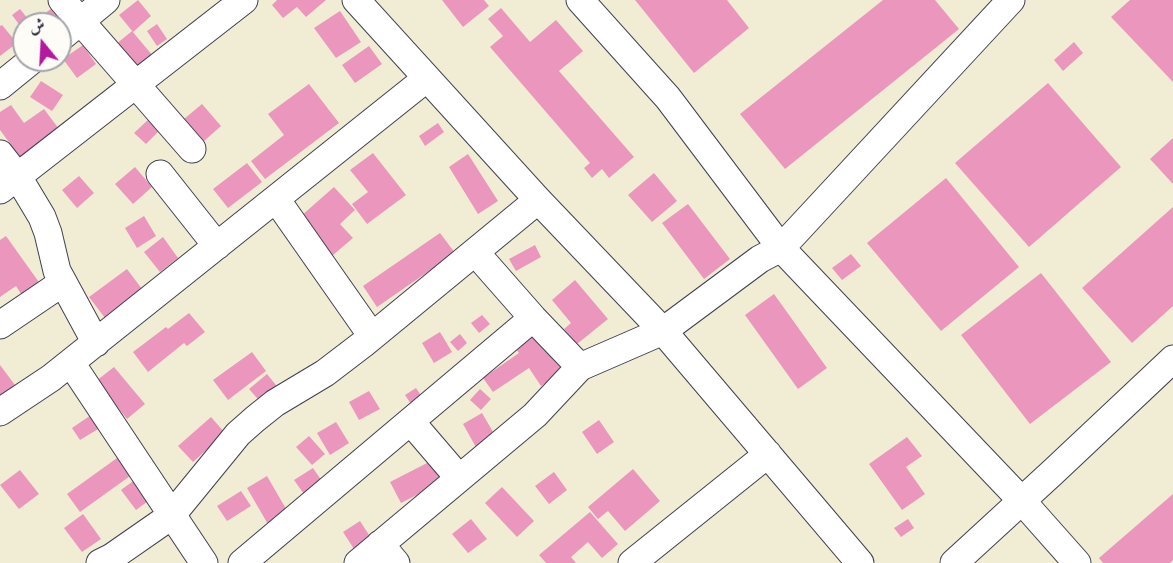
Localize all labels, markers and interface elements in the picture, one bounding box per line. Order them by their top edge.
north arrow [12,12,72,72]
text: ش [26,15,48,39]

